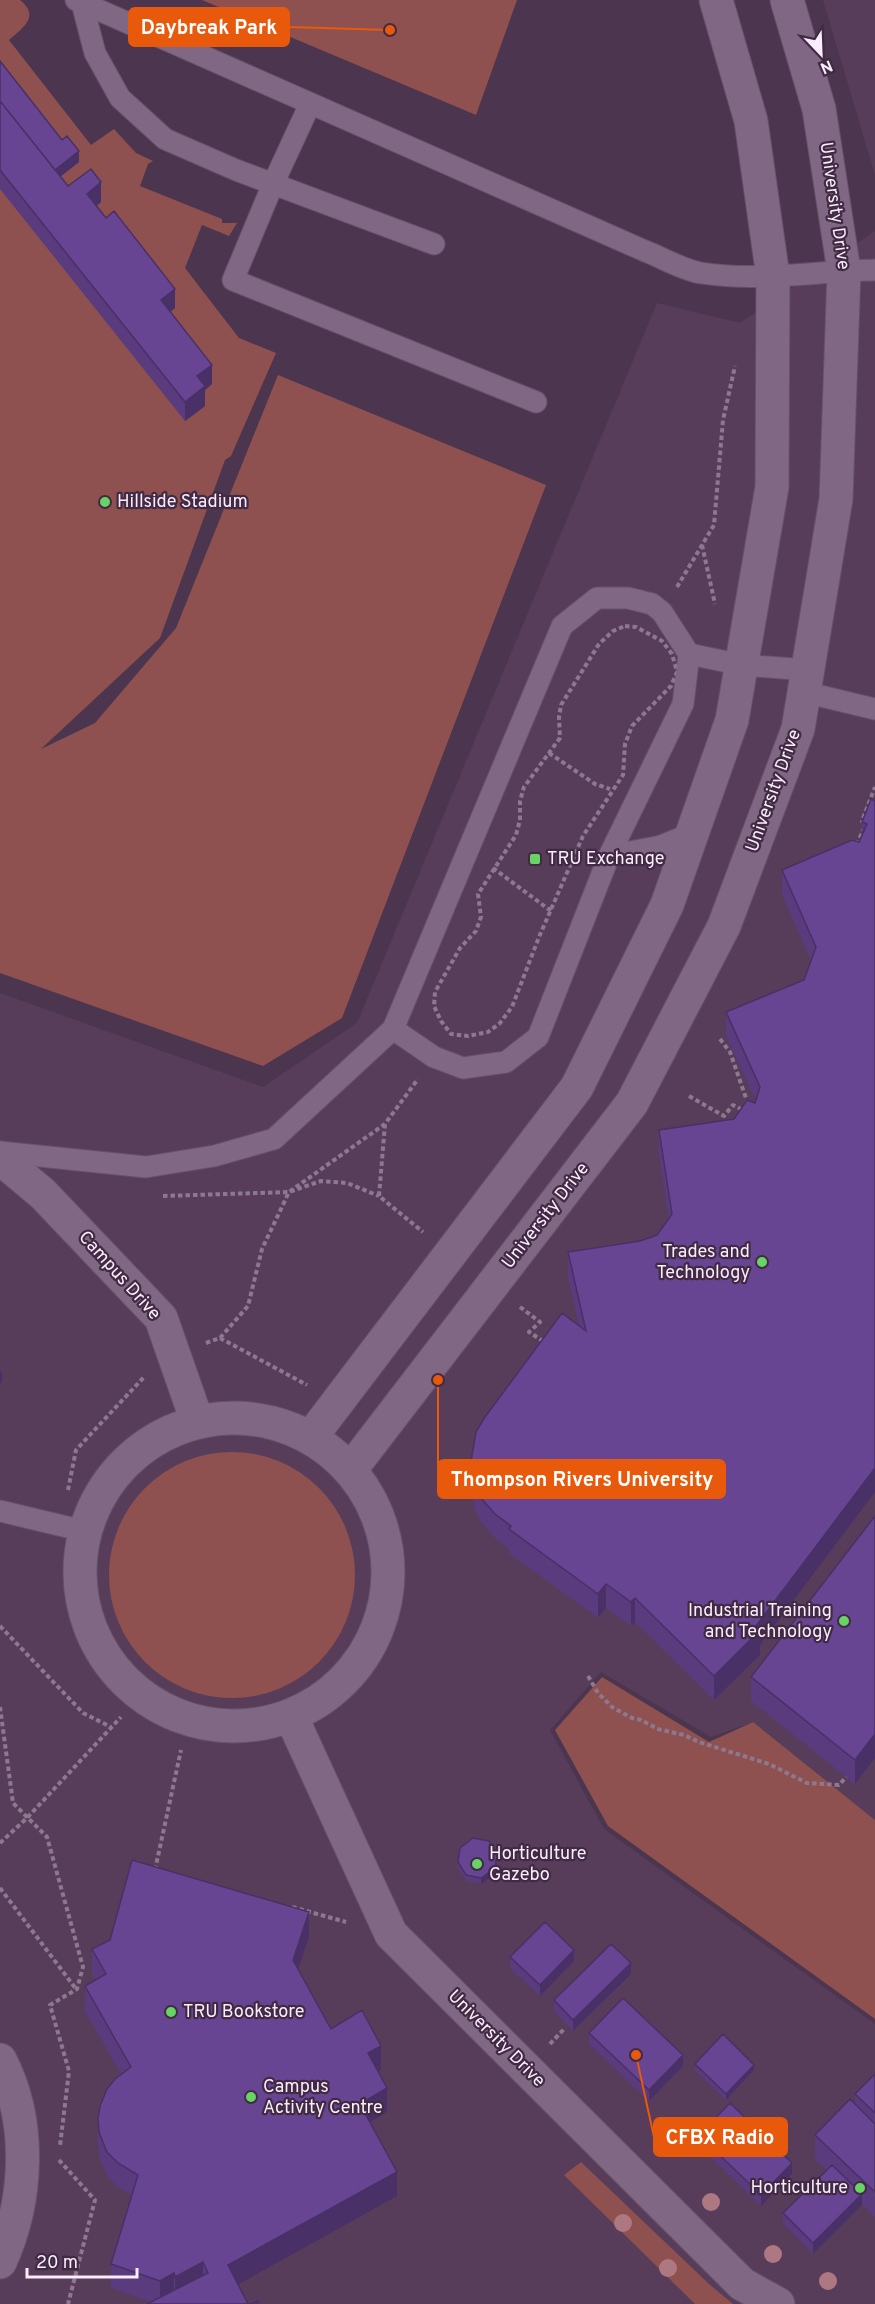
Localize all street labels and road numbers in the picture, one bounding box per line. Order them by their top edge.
street label: University Drive [814,141,854,271]
street label: University Drive [741,727,807,855]
street label: University Drive [497,1158,595,1274]
street label: Campus Drive [73,1227,165,1325]
street label: University Drive [442,1985,550,2093]

